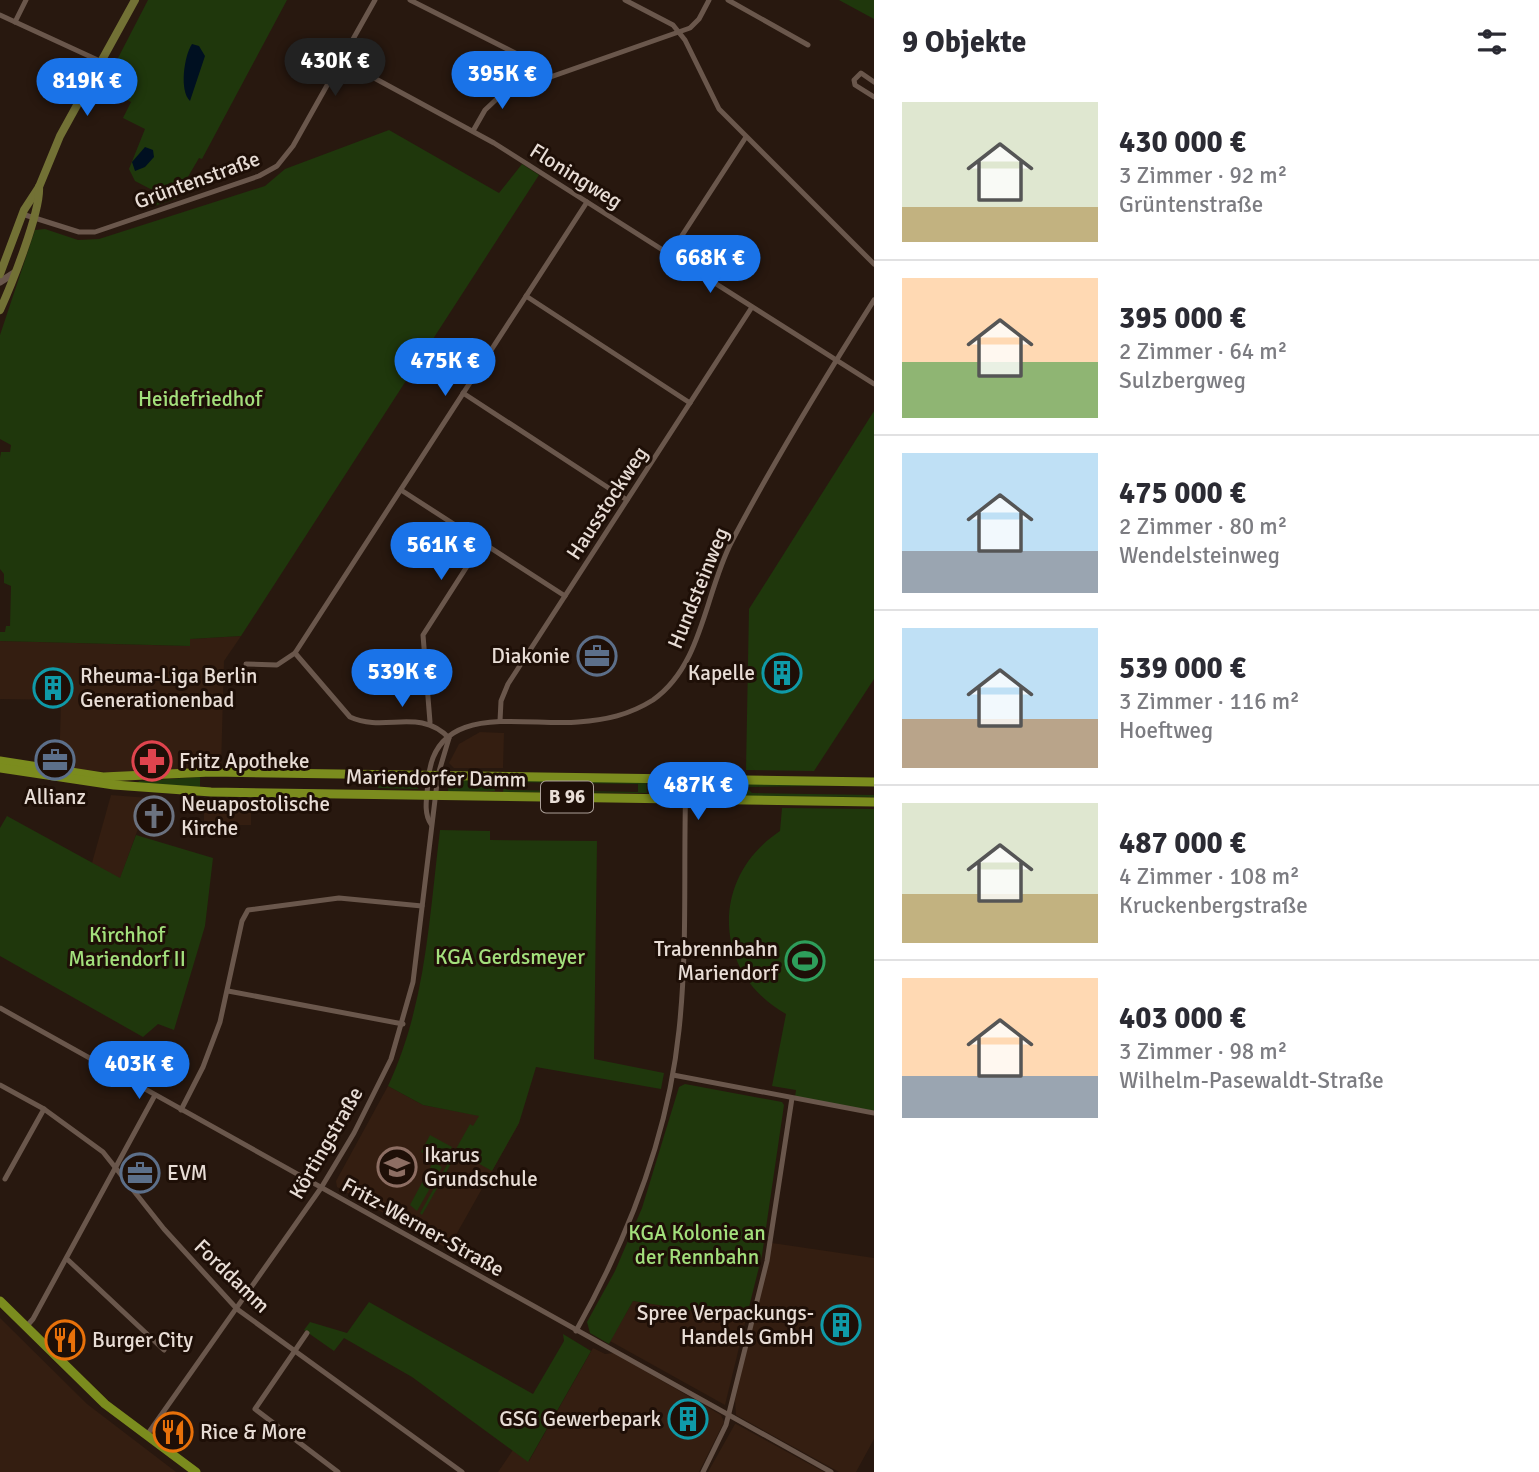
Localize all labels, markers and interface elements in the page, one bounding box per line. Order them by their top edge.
icon: filters [1473,23,1511,61]
text: 9 Objekte [902,24,1026,61]
pin: 430K € [278,38,392,98]
text: 430K € [300,46,370,75]
pin: 395K € [445,52,559,111]
pin: 819K € [30,58,144,118]
text: 395K € [467,59,537,88]
text: 819K € [52,66,122,95]
text: 430 000 € [1119,124,1246,161]
icon: home [958,130,1042,214]
street label: Floningweg [525,137,627,215]
street label: Grüntenstraße [131,145,263,215]
text: 3 Zimmer · 92 m² [1119,161,1287,190]
text: Grüntenstraße [1119,190,1263,219]
pin: 668K € [653,236,767,295]
text: 668K € [675,243,745,272]
text: 395 000 € [1119,300,1246,337]
icon: home [958,306,1042,390]
text: 2 Zimmer · 64 m² [1119,337,1287,366]
pin: 475K € [388,338,502,398]
text: 475K € [410,346,480,375]
text: Sulzbergweg [1119,366,1246,395]
park label: Heidefriedhof [138,386,263,412]
street label: Hausstockweg [561,442,653,564]
text: 475 000 € [1119,475,1246,512]
icon: home [958,481,1042,565]
text: 2 Zimmer · 80 m² [1119,512,1287,541]
pin: 561K € [384,522,498,582]
street label: Hundsteinweg [662,524,734,652]
text: 561K € [406,530,476,559]
text: Wendelsteinweg [1119,541,1280,570]
office icon: Diakonie [576,635,618,677]
place label: Diakonie [491,643,570,669]
pin: 539K € [345,650,459,709]
text: 539 000 € [1119,650,1246,687]
building icon: Kapelle [761,652,803,694]
icon: home [958,656,1042,740]
text: 539K € [367,657,437,686]
place label: Kapelle [688,660,755,686]
place label: Rheuma-Liga Berlin Generationenbad [80,663,258,713]
building icon: Rheuma-Liga Berlin Generationenbad [32,667,74,709]
text: 3 Zimmer · 116 m² [1119,687,1300,716]
text: Hoeftweg [1119,716,1213,745]
office icon: Allianz [34,739,76,781]
pharmacy icon: Fritz Apotheke [131,740,173,782]
place label: Fritz Apotheke [179,748,309,774]
pin: 487K € [641,762,755,822]
street label: Mariendorfer Damm [345,763,527,793]
text: 487K € [663,770,733,799]
road number: B 96 [541,782,593,812]
place label: Allianz [24,784,86,810]
place label: Neuapostolische Kirche [181,791,330,841]
church icon: Neuapostolische Kirche [133,795,175,837]
text: 487 000 € [1119,825,1246,862]
icon: home [958,831,1042,915]
text: 4 Zimmer · 108 m² [1119,862,1300,891]
text: Kruckenbergstraße [1119,891,1308,920]
park label: Kirchhof Mariendorf II [68,922,186,972]
place label: Trabrennbahn Mariendorf [654,936,779,986]
sports icon: Trabrennbahn Mariendorf [784,940,826,982]
park label: KGA Gerdsmeyer [435,944,585,970]
text: 403 000 € [1119,1000,1246,1037]
icon: home [958,1006,1042,1090]
text: 3 Zimmer · 98 m² [1119,1037,1287,1066]
pin: 403K € [82,1042,196,1101]
text: 403K € [104,1049,174,1078]
text: Wilhelm-Pasewaldt-Straße [1119,1066,1384,1095]
street label: Körtingstraße [283,1082,369,1204]
place label: Ikarus Grundschule [424,1142,538,1192]
school or university icon: Ikarus Grundschule [376,1146,418,1188]
office icon: EVM [119,1152,161,1194]
place label: EVM [167,1160,207,1186]
street label: Fritz-Werner-Straße [337,1172,509,1282]
park label: KGA Kolonie an der Rennbahn [628,1220,766,1270]
street label: Forddamm [189,1234,275,1318]
place label: Spree Verpackungs- Handels GmbH [637,1300,814,1350]
building icon: Spree Verpackungs- Handels GmbH [820,1304,862,1346]
restaurant icon: Burger City [44,1319,86,1361]
place label: Burger City [92,1327,193,1353]
building icon: GSG Gewerbepark [667,1398,709,1440]
place label: GSG Gewerbepark [499,1406,661,1432]
restaurant icon: Rice & More [152,1411,194,1453]
place label: Rice & More [200,1419,307,1445]

